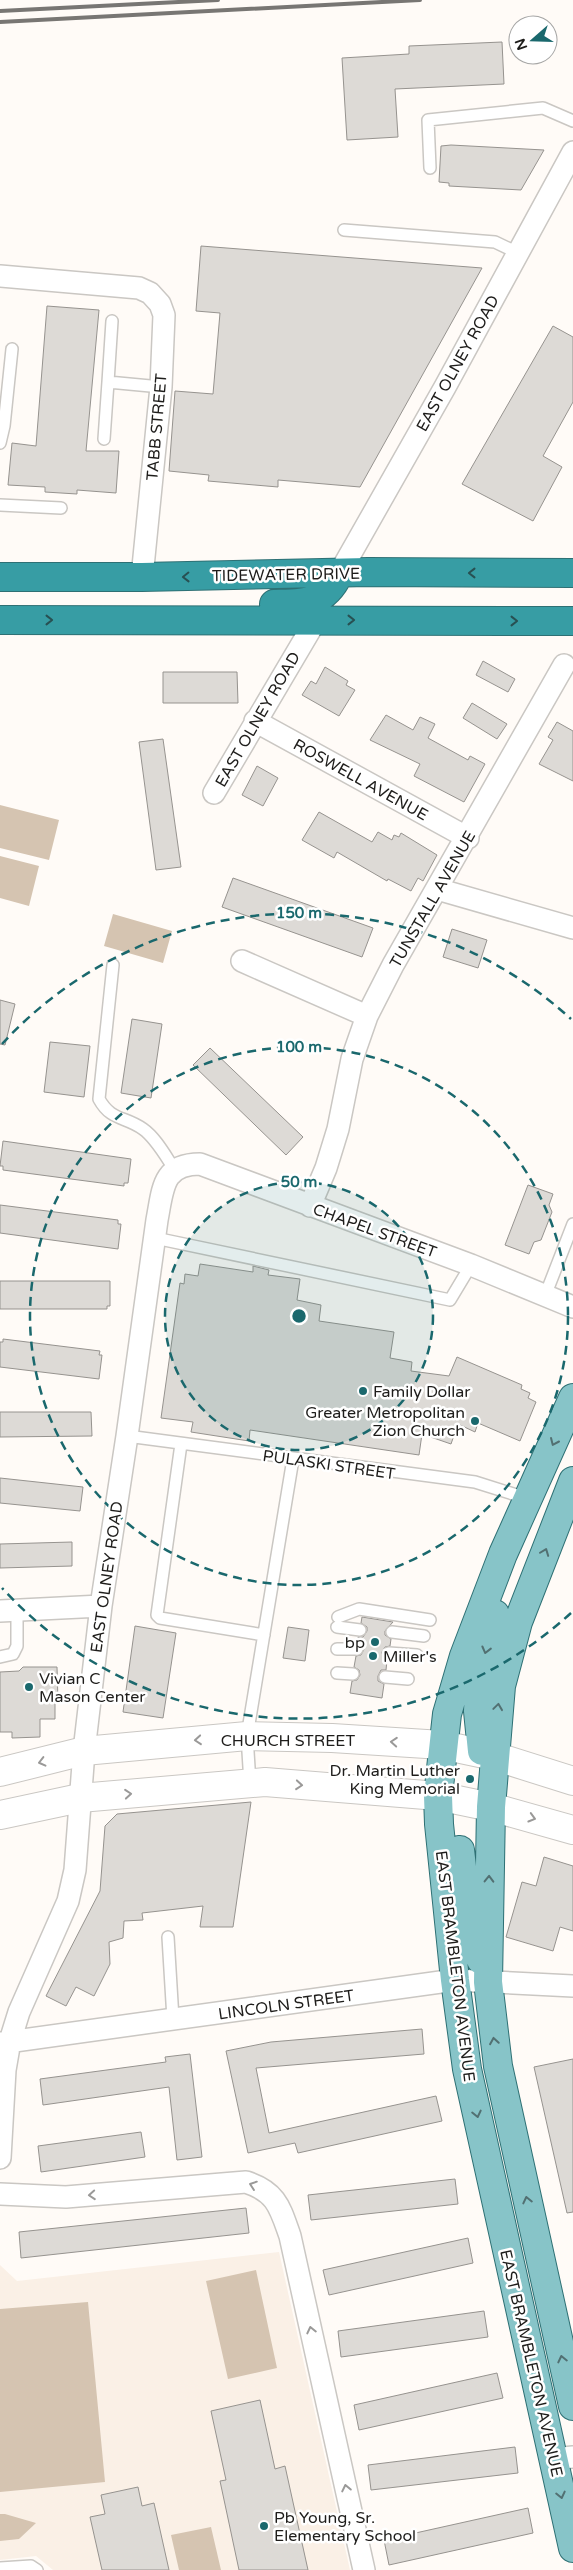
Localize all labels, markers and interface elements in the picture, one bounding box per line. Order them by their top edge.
north arrow [508,15,558,65]
text: N [511,36,531,52]
street label: EAST OLNEY ROAD [412,292,504,435]
street label: TABB STREET [142,372,172,482]
street label: TIDEWATER DRIVE [212,564,360,586]
one-way arrow [468,568,476,578]
one-way arrow [181,571,189,582]
one-way arrow [45,615,53,625]
one-way arrow [348,615,355,625]
one-way arrow [510,616,518,626]
street label: EAST OLNEY ROAD [211,648,305,791]
street label: ROSWELL AVENUE [290,735,431,825]
street label: TUNSTALL AVENUE [385,827,480,972]
text: 150 m [276,904,322,922]
text: 100 m [276,1038,322,1056]
text: 50 m [281,1173,317,1191]
street label: CHAPEL STREET [310,1199,439,1263]
centre of rings [290,1307,308,1325]
place label: Family Dollar [373,1382,471,1402]
marker: Family Dollar [357,1385,369,1397]
place label: Greater Metropolitan Zion Church [305,1403,465,1441]
marker: Greater Metropolitan Zion Church [469,1415,481,1427]
one-way arrow [549,1437,560,1446]
street label: PULASKI STREET [261,1446,397,1484]
street label: EAST OLNEY ROAD [86,1500,128,1654]
one-way arrow [539,1549,549,1557]
place label: bp [345,1633,365,1653]
marker: bp [369,1636,381,1648]
one-way arrow [482,1646,492,1654]
place label: Miller's [383,1647,437,1667]
marker: Miller's [367,1650,379,1662]
place label: Vivian C Mason Center [39,1669,146,1707]
marker: Vivian C Mason Center [23,1681,35,1693]
one-way arrow [493,1703,503,1712]
street label: CHURCH STREET [221,1731,356,1751]
one-way arrow [194,1735,202,1746]
one-way arrow [389,1737,397,1748]
one-way arrow [38,1756,46,1766]
place label: Dr. Martin Luther King Memorial [330,1761,461,1799]
marker: Dr. Martin Luther King Memorial [464,1773,476,1785]
one-way arrow [295,1779,303,1790]
one-way arrow [125,1788,133,1799]
one-way arrow [528,1812,536,1822]
street label: EAST BRAMBLETON AVENUE [431,1849,479,2083]
one-way arrow [484,1875,494,1882]
street label: LINCOLN STREET [217,1986,356,2024]
one-way arrow [489,2037,499,2045]
one-way arrow [471,2110,482,2119]
one-way arrow [249,2181,258,2191]
one-way arrow [88,2189,96,2200]
one-way arrow [522,2196,533,2205]
street label: EAST BRAMBLETON AVENUE [495,2248,567,2479]
one-way arrow [306,2325,317,2334]
one-way arrow [557,2354,568,2363]
one-way arrow [341,2484,352,2493]
one-way arrow [555,2491,566,2499]
place label: Pb Young, Sr. Elementary School [274,2508,416,2546]
marker: Pb Young, Sr. Elementary School [258,2520,270,2532]

